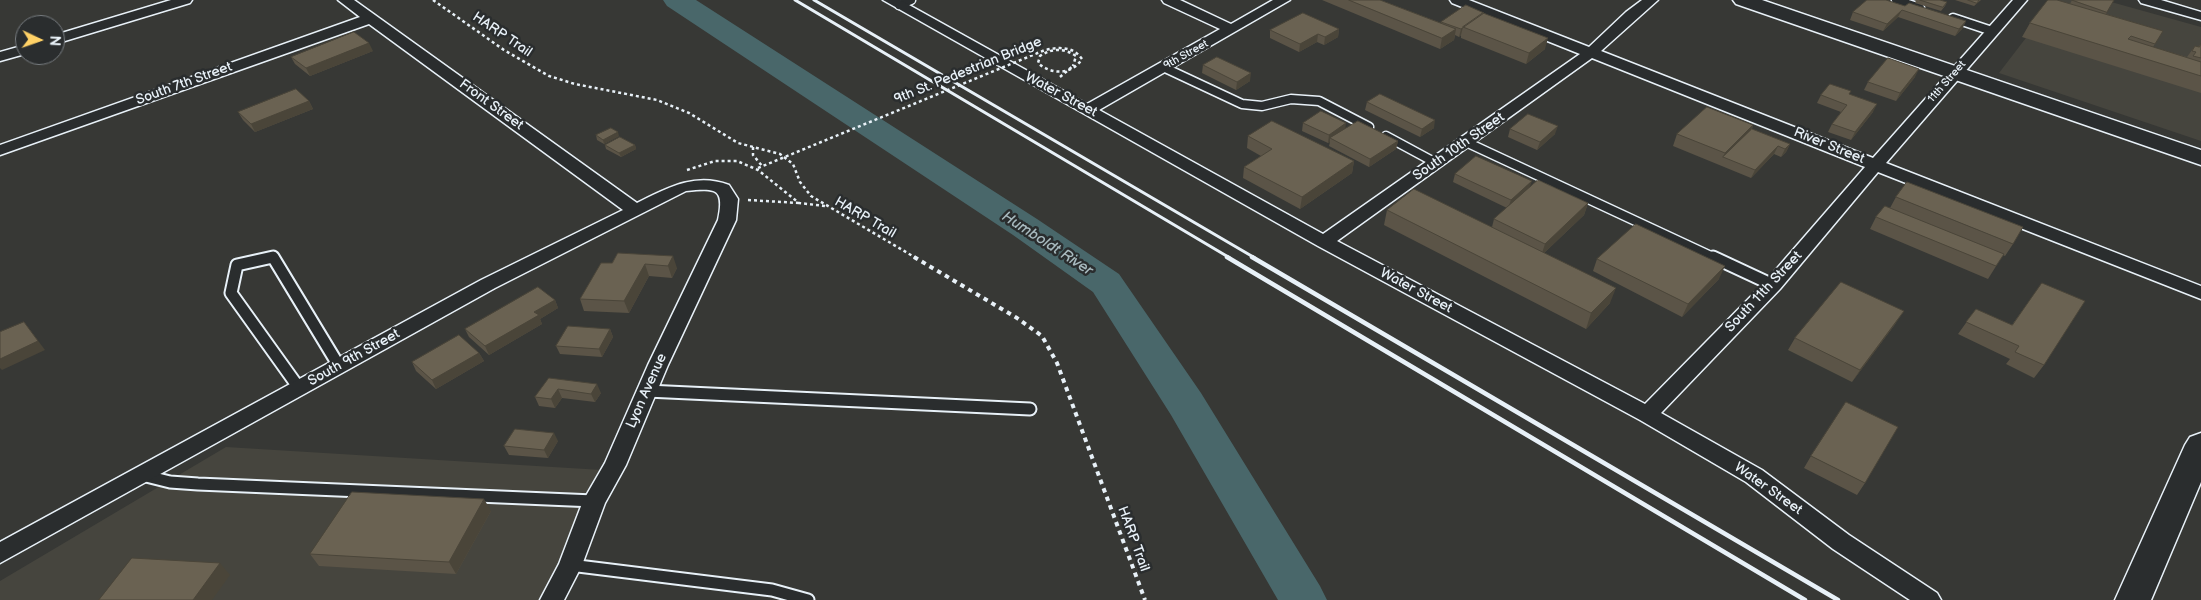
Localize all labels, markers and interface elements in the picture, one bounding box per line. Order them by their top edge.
street label: HARP Trail [469,9,535,61]
north arrow [15,15,65,65]
street label: 9th St. Pedestrian Bridge [892,34,1044,108]
text: N [46,35,63,46]
street label: 9th Street [1161,37,1211,73]
street label: 11th Street [1925,58,1969,106]
street label: South 7th Street [134,59,234,109]
street label: Water Street [1022,69,1100,121]
street label: Front Street [456,76,526,134]
street label: South 10th Street [1410,109,1508,185]
street label: River Street [1791,124,1867,168]
street label: HARP Trail [831,194,899,242]
water label: Humboldt River [998,208,1096,280]
street label: South 11th Street [1722,248,1806,336]
street label: Water Street [1377,265,1455,317]
street label: South 9th Street [305,326,403,390]
street label: Lyon Avenue [623,351,671,431]
street label: Water Street [1731,459,1805,519]
street label: HARP Trail [1113,504,1153,574]

